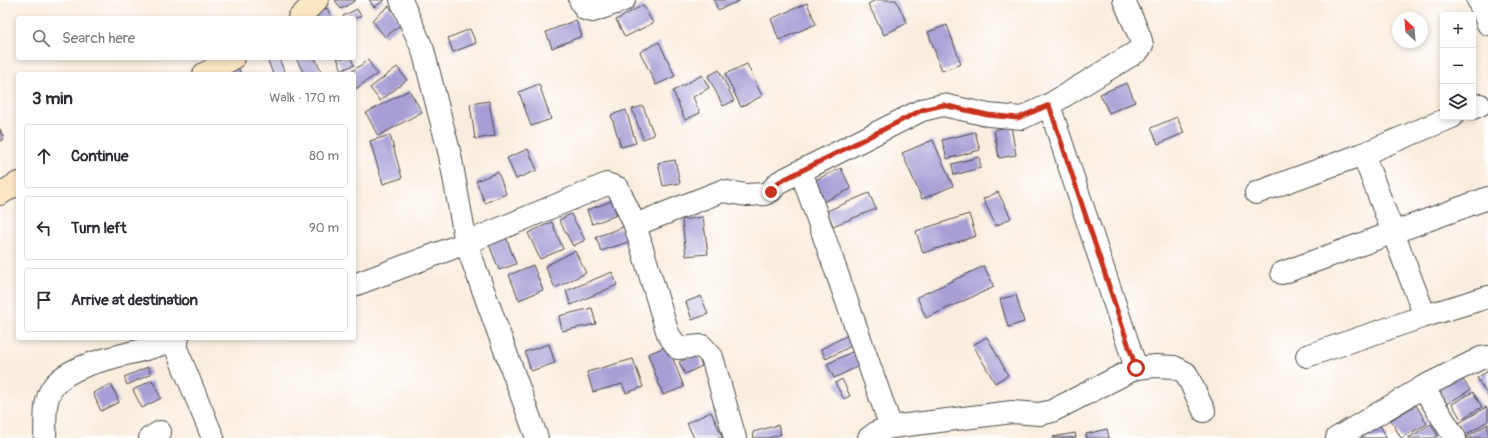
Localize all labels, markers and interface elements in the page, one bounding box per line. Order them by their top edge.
north arrow [1392,12,1428,48]
map controls [1440,12,1476,120]
button: + [1440,12,1476,48]
search box [16,16,356,60]
icon: search [30,27,52,49]
text: Search here [62,29,135,48]
button: − [1440,48,1476,84]
button: layers [1440,84,1476,120]
text: 3 min [32,88,73,109]
text: Walk · 170 m [269,90,340,106]
icon: ahead [33,145,55,167]
text: Continue [71,147,129,166]
text: 80 m [309,148,339,164]
route end [762,183,780,201]
icon: left [33,217,55,239]
text: Turn left [71,219,127,238]
text: 90 m [309,220,339,236]
icon: arrive [33,289,55,311]
text: Arrive at destination [71,291,198,310]
route start [1127,359,1145,377]

